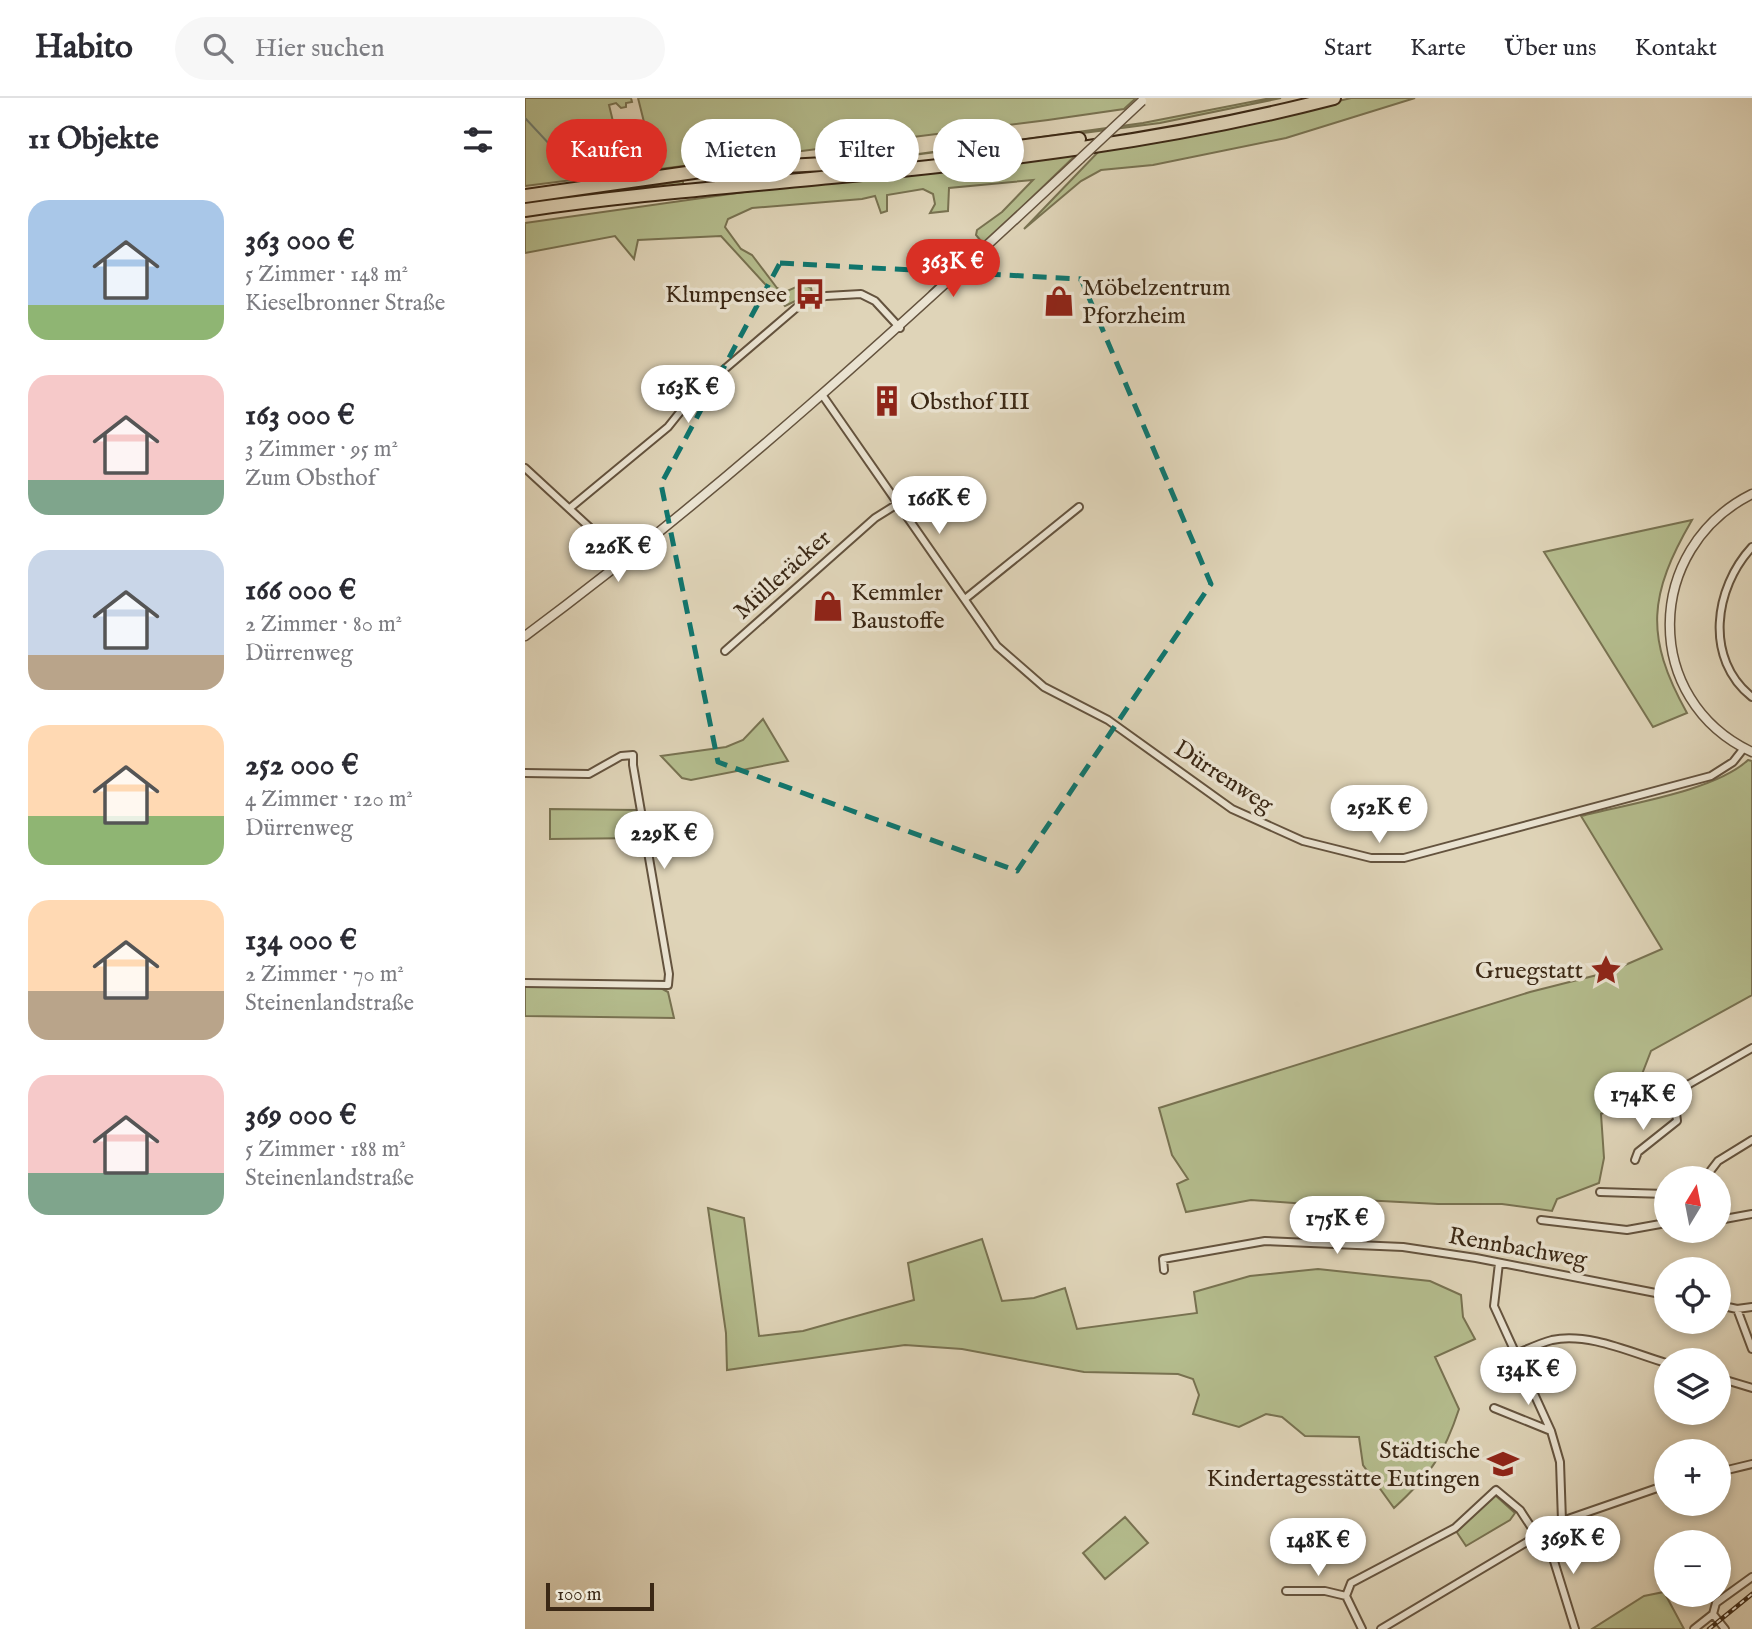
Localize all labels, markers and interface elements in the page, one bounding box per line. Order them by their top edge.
search box [175,17,665,80]
text: Habito [35,27,133,69]
icon: search [199,29,237,67]
text: Hier suchen [255,32,385,65]
text: Start [1324,33,1372,64]
text: Karte [1410,33,1466,64]
text: Über uns [1504,33,1596,64]
text: Kontakt [1634,33,1717,64]
chip: Kaufen [546,119,667,182]
chip: Mieten [681,119,801,182]
chip: Filter [815,119,919,182]
chip: Neu [933,119,1024,182]
text: 11 Objekte [28,121,159,159]
icon: filters [459,121,497,159]
text: 363 000 € [245,222,355,260]
icon: home [84,228,168,312]
pin: 363K € [896,240,1010,299]
text: 363K € [922,247,984,276]
text: 5 Zimmer · 148 m² [245,260,408,289]
place label: Möbelzentrum Pforzheim [1082,273,1231,332]
bus stop icon: Klumpensee [793,277,827,311]
place label: Klumpensee [665,280,787,311]
shop icon: Möbelzentrum Pforzheim [1042,284,1076,318]
text: Kieselbronner Straße [245,289,445,318]
pin: 163K € [631,366,745,425]
text: 163K € [657,373,719,402]
building icon: Obsthof III [870,384,904,418]
place label: Obsthof III [910,387,1030,418]
text: 163 000 € [245,397,355,435]
icon: home [84,403,168,487]
text: 3 Zimmer · 95 m² [245,435,398,464]
text: Zum Obsthof [245,464,376,493]
pin: 166K € [882,476,996,536]
text: 166K € [907,484,971,513]
street label: Mülleräcker [728,523,838,627]
pin: 226K € [561,524,675,584]
text: 226K € [585,532,651,561]
text: 166 000 € [245,572,356,610]
icon: home [84,578,168,662]
place label: Kemmler Baustoffe [851,578,945,637]
shop icon: Kemmler Baustoffe [811,589,845,623]
text: 2 Zimmer · 80 m² [245,610,402,639]
text: Dürrenweg [245,639,353,668]
street label: Dürrenweg [1168,734,1280,821]
text: 252 000 € [245,747,359,785]
icon: home [84,753,168,837]
text: 4 Zimmer · 120 m² [245,785,413,814]
pin: 252K € [1322,786,1436,845]
text: 252K € [1347,793,1411,822]
pin: 229K € [607,812,721,871]
text: Dürrenweg [245,814,353,843]
text: 229K € [631,819,697,848]
text: 134 000 € [245,922,357,960]
icon: home [84,928,168,1012]
place icon: Gruegstatt [1589,953,1623,987]
place label: Gruegstatt [1475,956,1583,987]
text: 2 Zimmer · 70 m² [245,960,404,989]
text: Steinenlandstraße [245,989,414,1018]
pin: 174K € [1586,1072,1700,1132]
text: 174K € [1610,1080,1676,1109]
text: 369 000 € [245,1097,357,1135]
icon: home [84,1103,168,1187]
text: 5 Zimmer · 188 m² [245,1135,406,1164]
text: Steinenlandstraße [245,1164,414,1193]
north arrow [1654,1166,1731,1242]
map controls [1654,1166,1731,1607]
pin: 175K € [1280,1196,1394,1256]
text: 175K € [1306,1204,1368,1233]
street label: Rennbachweg [1446,1221,1590,1276]
button: locate [1654,1257,1731,1334]
pin: 134K € [1471,1348,1585,1407]
button: layers [1654,1348,1731,1425]
text: 134K € [1496,1355,1560,1384]
place label: Städtische Kindertagesstätte Eutingen [1207,1436,1480,1495]
button: + [1654,1439,1731,1516]
school or university icon: Städtische Kindertagesstätte Eutingen [1486,1447,1520,1481]
pin: 369K € [1516,1516,1630,1576]
pin: 148K € [1261,1518,1375,1578]
text: 369K € [1541,1524,1605,1553]
text: 148K € [1286,1526,1350,1555]
button: − [1654,1530,1731,1607]
scale bar [546,1580,655,1612]
text: 100 m [557,1583,601,1607]

